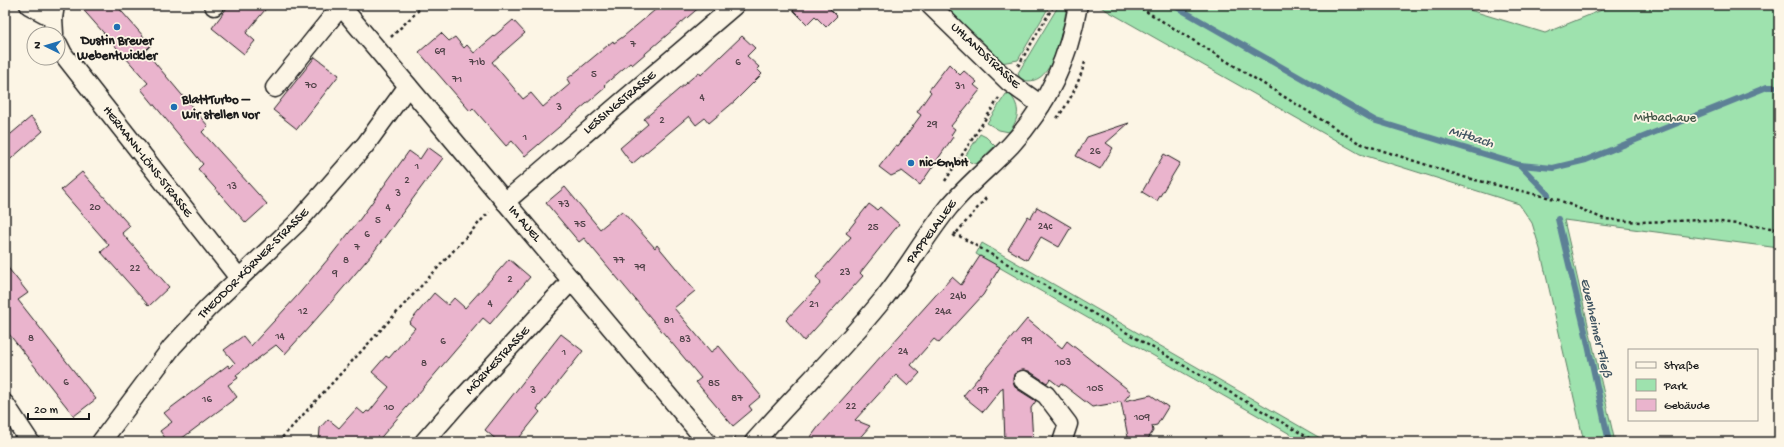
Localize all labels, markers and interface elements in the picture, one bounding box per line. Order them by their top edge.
street label: UHLANDSTRASSE [947,20,1024,93]
marker: Dustin Breuer Webentwickler [112,22,122,32]
north arrow [26,26,66,66]
place label: Dustin Breuer Webentwickler [76,34,158,64]
house number: 7 [629,39,636,51]
text: N [32,41,44,49]
house number: 69 [434,46,446,58]
house number: 71b [468,57,485,69]
house number: 6 [735,57,741,69]
street label: LESSINGSTRASSE [581,68,660,138]
house number: 5 [591,69,597,81]
house number: 71 [451,74,462,86]
house number: 70 [304,80,317,92]
house number: 31 [954,81,965,93]
house number: 4 [699,92,705,104]
place label: BlattTurbo – Wir stellen vor [181,93,261,123]
marker: BlattTurbo – Wir stellen vor [169,102,179,112]
house number: 3 [555,102,562,114]
street label: HERMANN-LÖNS-STRASSE [99,103,196,221]
park label: Mitbachaue [1634,111,1697,126]
house number: 2 [659,115,665,127]
house number: 29 [927,119,938,131]
water label: Mitbach [1447,123,1496,153]
house number: 1 [522,132,527,144]
house number: 26 [1090,146,1101,158]
place label: nic-GmbH [919,156,969,171]
marker: nic-GmbH [906,158,916,168]
house number: 1 [414,161,419,173]
house number: 2 [404,175,410,187]
house number: 13 [226,181,237,193]
house number: 3 [394,188,401,200]
street label: PAPPELALLEE [903,196,961,268]
house number: 73 [557,199,570,211]
house number: 20 [89,202,101,214]
house number: 4 [385,202,391,214]
street label: IM AUEL [504,203,545,246]
street label: THEODOR-KÖRNER-STRASSE [195,205,313,323]
house number: 5 [375,215,381,227]
house number: 75 [573,219,586,231]
house number: 24c [1038,221,1053,233]
house number: 25 [867,222,879,234]
house number: 6 [364,229,370,241]
house number: 7 [353,242,360,254]
house number: 8 [343,255,349,267]
house number: 77 [612,255,625,267]
house number: 79 [633,262,646,274]
house number: 22 [130,263,141,275]
house number: 23 [839,267,851,279]
house number: 9 [331,268,338,280]
house number: 2 [507,274,513,286]
water label: Euenheimer Fließ [1575,277,1615,380]
house number: 24b [950,291,966,303]
house number: 4 [487,298,493,310]
house number: 21 [809,299,819,311]
house number: 12 [297,306,309,318]
house number: 24a [935,306,952,318]
house number: 81 [664,315,674,327]
street label: MÖRIKESTRASSE [463,323,534,398]
house number: 14 [274,331,286,343]
house number: 8 [28,333,34,345]
house number: 83 [679,334,691,346]
house number: 99 [1020,335,1033,347]
house number: 6 [440,336,446,348]
house number: 24 [898,346,909,358]
house number: 1 [561,347,566,359]
legend [1628,349,1758,421]
house number: 103 [1054,357,1071,369]
house number: 8 [421,358,427,370]
text: Straße [1664,360,1700,374]
house number: 6 [63,377,69,389]
house number: 85 [708,378,720,390]
text: Park [1663,380,1689,394]
house number: 105 [1086,383,1103,395]
house number: 3 [529,385,536,397]
house number: 97 [976,385,989,397]
house number: 87 [731,393,743,405]
house number: 16 [201,394,212,406]
scale bar [28,395,89,421]
text: Gebäude [1664,400,1710,414]
house number: 22 [846,401,857,413]
house number: 10 [383,402,394,414]
text: 20 m [34,404,59,418]
house number: 109 [1133,412,1151,424]

